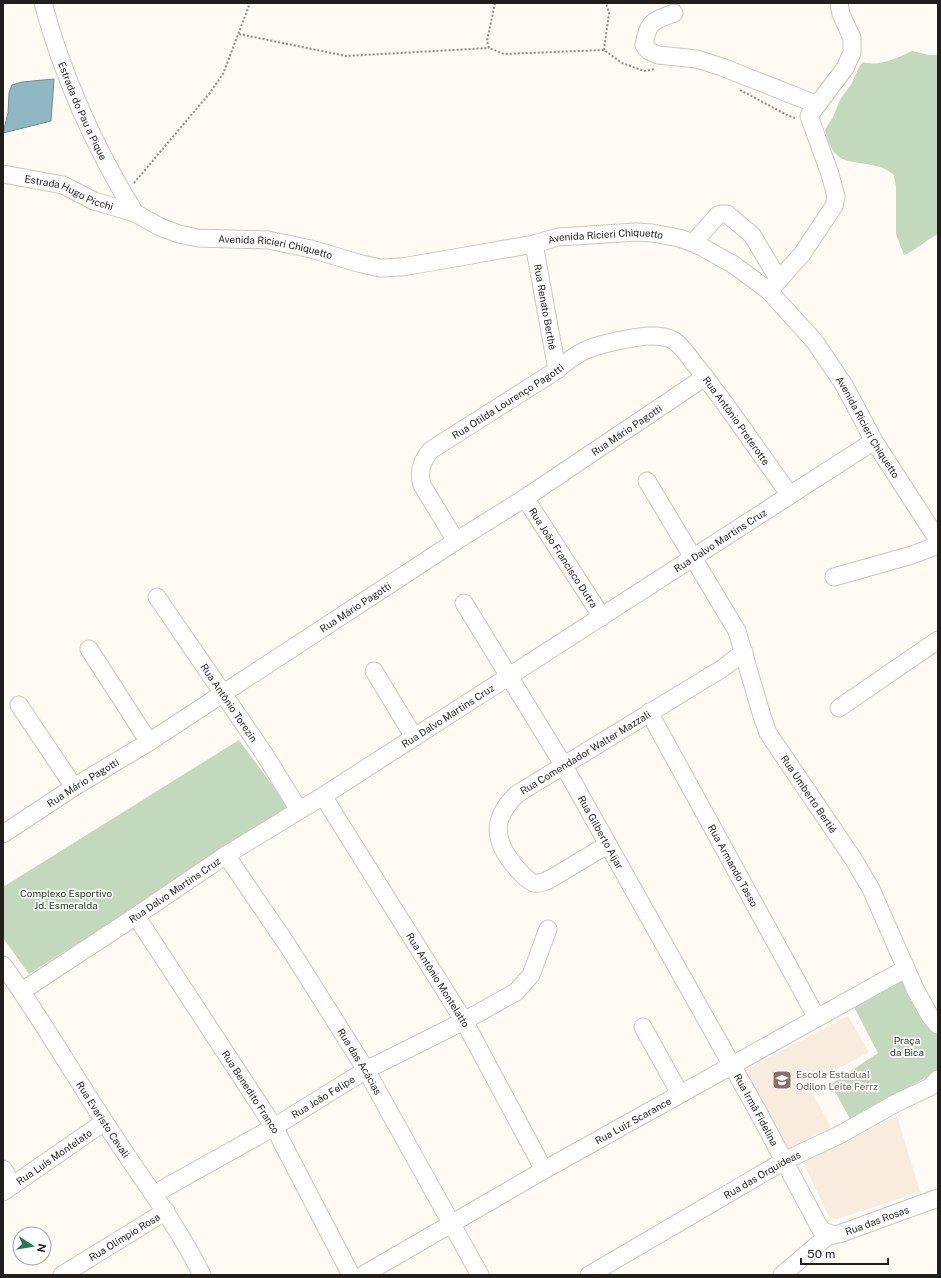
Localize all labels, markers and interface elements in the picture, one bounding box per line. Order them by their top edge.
street label: Estrada do Pau a Pique [56,60,110,162]
street label: Estrada Hugo Picchi [24,172,115,212]
street label: Avenida Ricieri Chiquetto [546,226,665,246]
street label: Avenida Ricieri Chiquetto [218,233,334,261]
street label: Rua Renato Berthê [532,263,559,351]
street label: Rua Otilda Lourenço Pagotti [450,361,566,441]
street label: Rua Antônio Preterotte [701,374,773,467]
street label: Avenida Ricieri Chiquetto [834,374,902,480]
street label: Rua Mário Pagotti [589,402,664,458]
street label: Rua João Francisco Dutra [527,505,600,610]
street label: Rua Dalvo Martins Cruz [671,506,769,574]
street label: Rua Mário Pagotti [317,579,393,635]
street label: Rua Antônio Torezin [198,661,260,744]
street label: Rua Dalvo Martins Cruz [399,681,496,750]
street label: Rua Comendador Walter Mazzali [518,708,652,797]
street label: Rua Umberto Bertié [779,753,840,835]
street label: Rua Mário Pagotti [45,756,121,809]
street label: Rua Gilberto Aijar [576,793,626,871]
street label: Rua Armando Tasso [706,822,761,909]
street label: Rua Dalvo Martins Cruz [126,855,223,925]
park label: Complexo Esportivo Jd. Esmeralda [20,887,112,911]
street label: Rua Antônio Montelatto [404,930,472,1030]
street label: Rua das Acácias [335,1026,384,1097]
park label: Praça da Bica [890,1034,924,1058]
street label: Rua Benedito Franco [219,1048,282,1136]
place label: Escola Estadual Odilon Leite Ferrz [796,1068,878,1092]
school or university icon: Escola Estadual Odilon Leite Ferrz [771,1069,793,1091]
street label: Rua Irmã Fidelina [732,1071,781,1148]
street label: Rua João Felipe [289,1072,357,1121]
street label: Rua Evaristo Cavali [74,1079,132,1160]
street label: Rua Luiz Scarance [593,1094,674,1147]
street label: Rua Luís Montelato [14,1126,94,1187]
street label: Rua das Orquídeas [721,1148,802,1201]
street label: Rua das Rosas [843,1203,910,1237]
street label: Rua Olímpio Rosa [86,1210,162,1263]
north arrow [12,1226,52,1266]
scale bar [801,1240,888,1266]
text: N [35,1243,49,1254]
text: 50 m [807,1247,835,1261]

